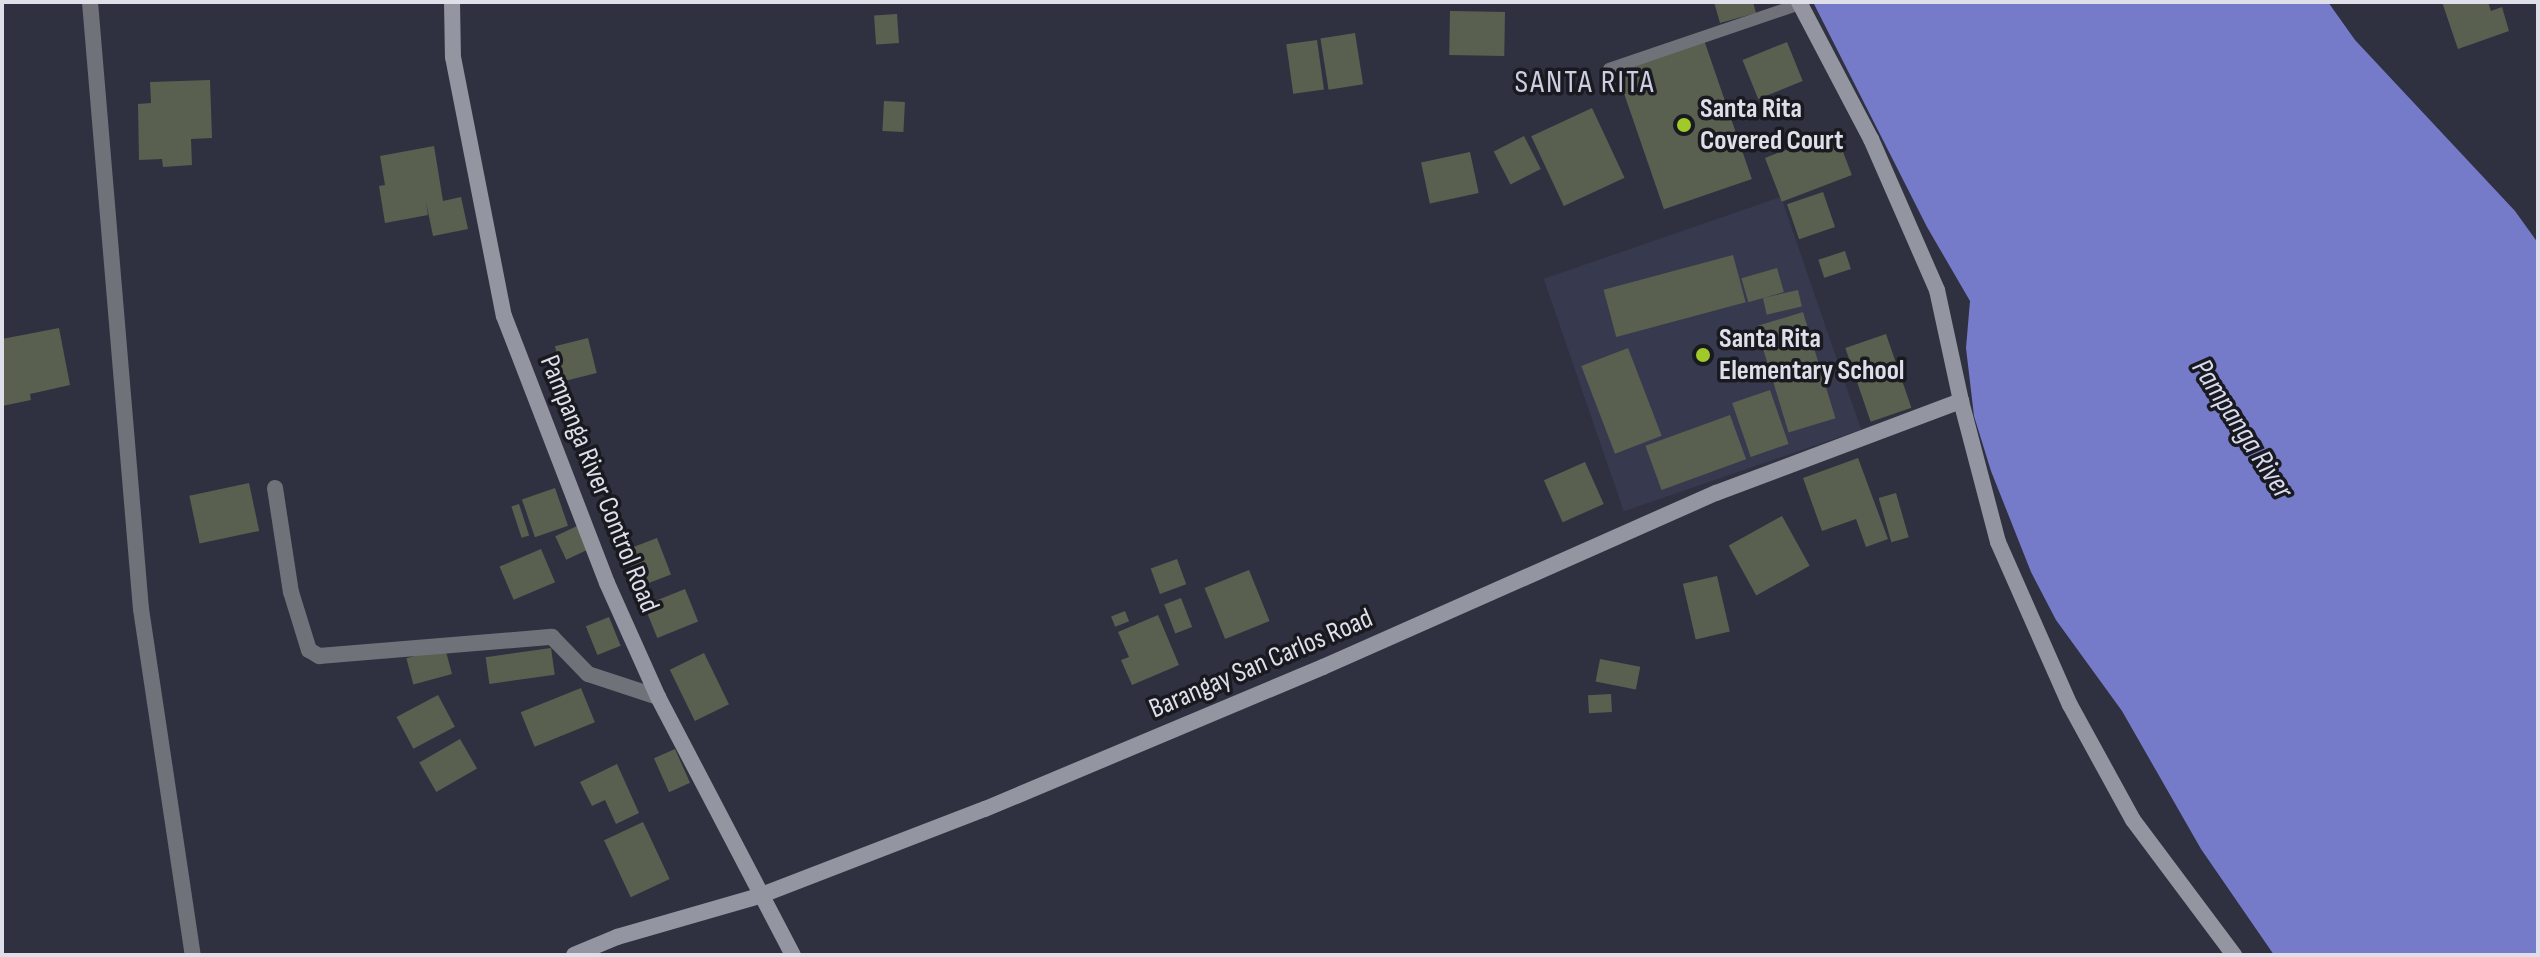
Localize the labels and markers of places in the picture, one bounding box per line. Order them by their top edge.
place label: Santa Rita Covered Court [1700,92,1843,158]
marker: Santa Rita Covered Court [1675,116,1693,134]
place label: Santa Rita Elementary School [1719,322,1905,388]
marker: Santa Rita Elementary School [1694,346,1712,364]

